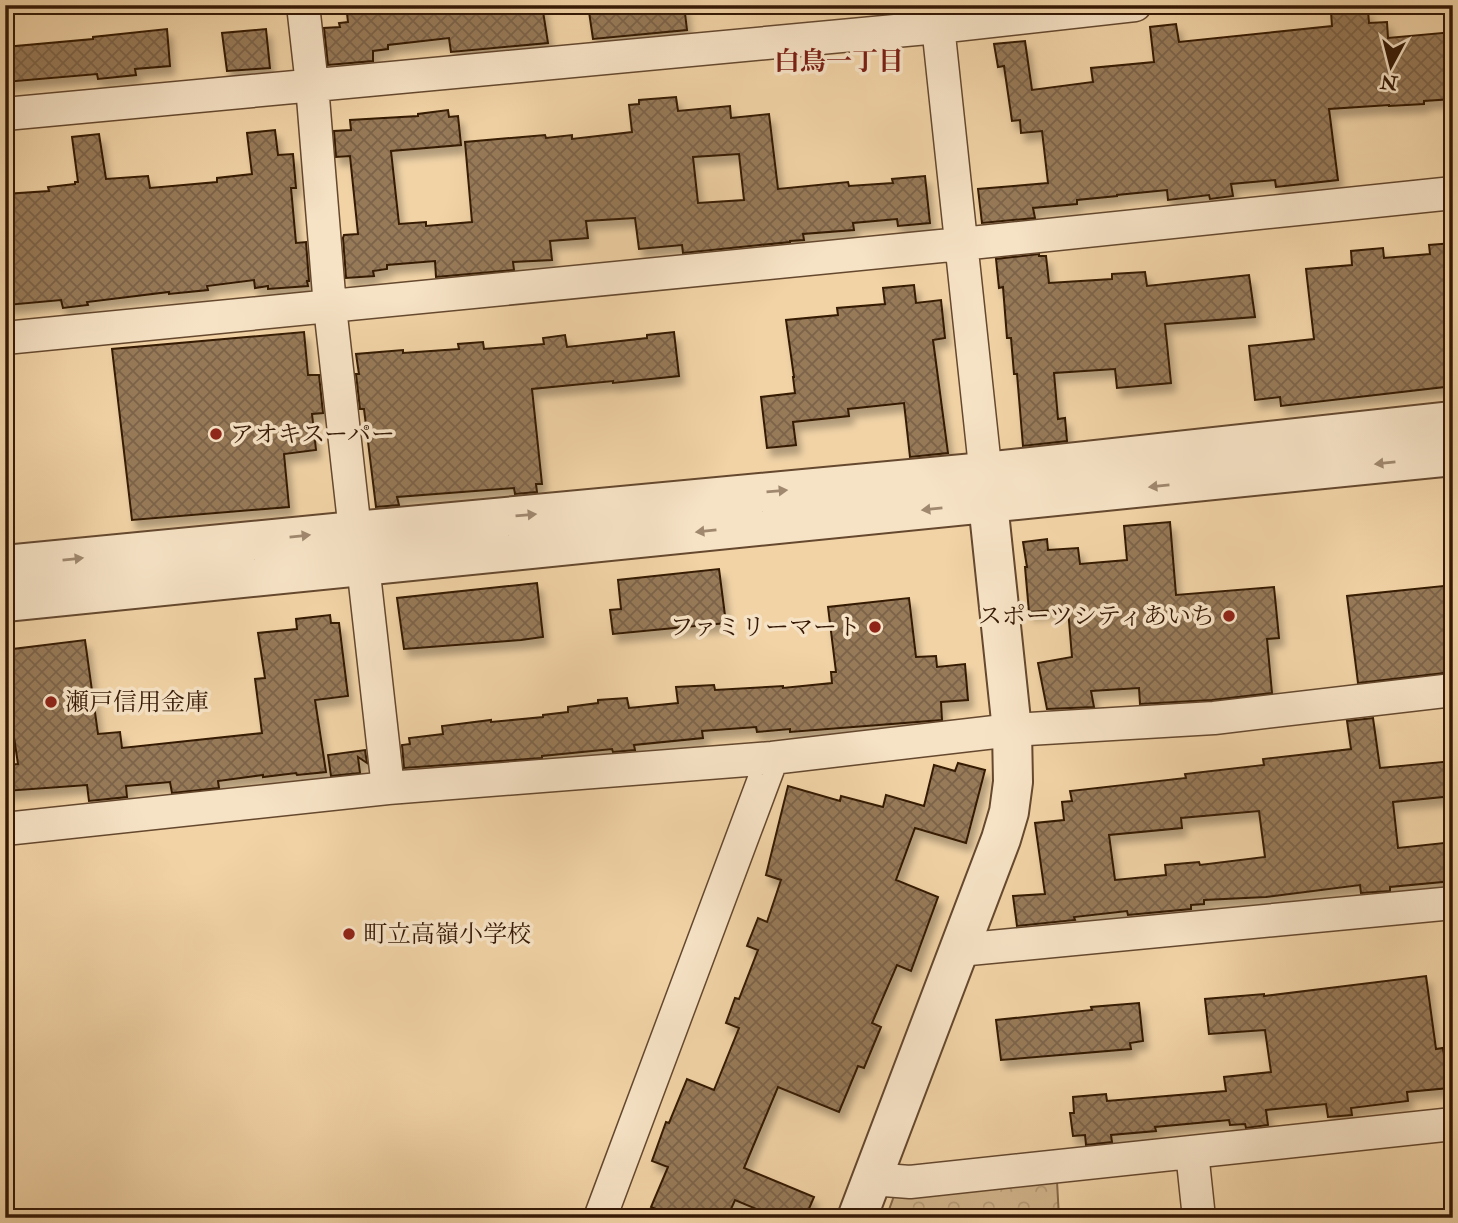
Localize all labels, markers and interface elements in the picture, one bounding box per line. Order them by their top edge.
north arrow [1356,32,1426,102]
district label: 白鳥一丁目 [774,46,904,78]
text: N [1378,69,1400,95]
place label: アオキスーパー [230,419,395,450]
marker: アオキスーパー [208,426,224,442]
one-way arrow [1374,458,1396,469]
one-way arrow [1147,481,1169,492]
one-way arrow [766,486,788,497]
one-way arrow [921,503,943,514]
one-way arrow [515,509,537,520]
one-way arrow [695,526,717,537]
one-way arrow [289,531,311,542]
one-way arrow [62,553,84,564]
place label: スポーツシティあいち [978,601,1215,632]
marker: スポーツシティあいち [1221,608,1237,624]
place label: ファミリーマート [669,612,861,643]
marker: ファミリーマート [867,619,883,635]
place label: 瀬戸信用金庫 [65,687,209,718]
marker: 瀬戸信用金庫 [43,694,59,710]
place label: 町立高嶺小学校 [363,919,531,950]
marker: 町立高嶺小学校 [341,926,357,942]

